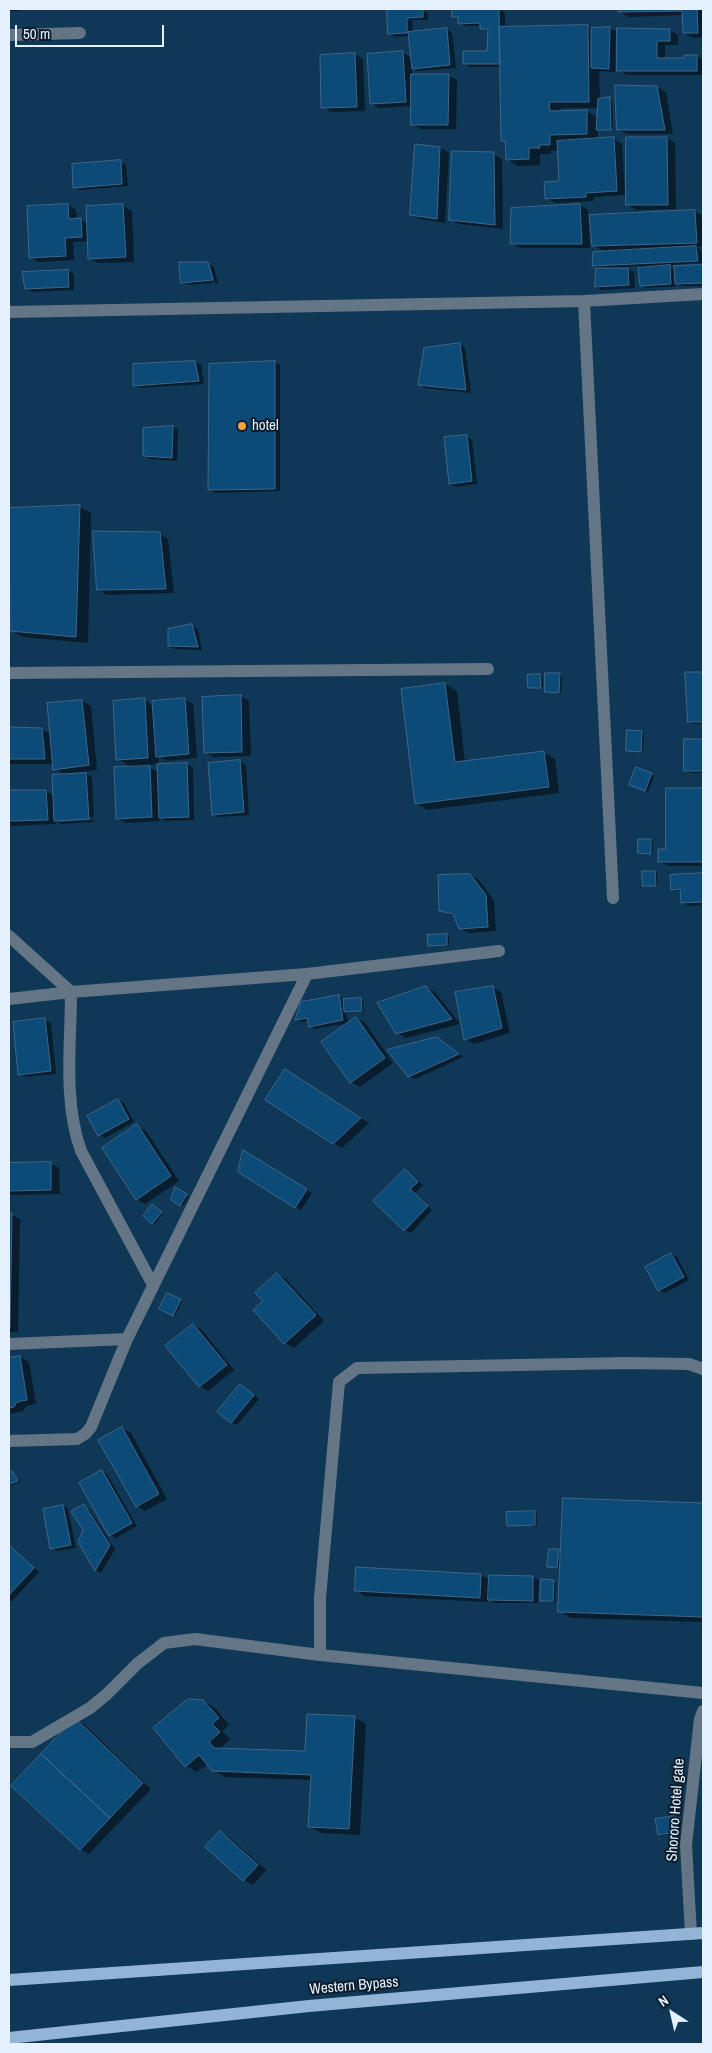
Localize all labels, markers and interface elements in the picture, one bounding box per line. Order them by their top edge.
scale bar [18,15,166,47]
text: 50 m [23,23,50,44]
place label: hotel [252,417,279,435]
marker: hotel [236,420,248,432]
street label: Shororo Hotel gate [663,1758,689,1862]
street label: Western Bypass [309,1973,399,1999]
north arrow [647,1988,697,2038]
text: N [655,1991,672,2010]

